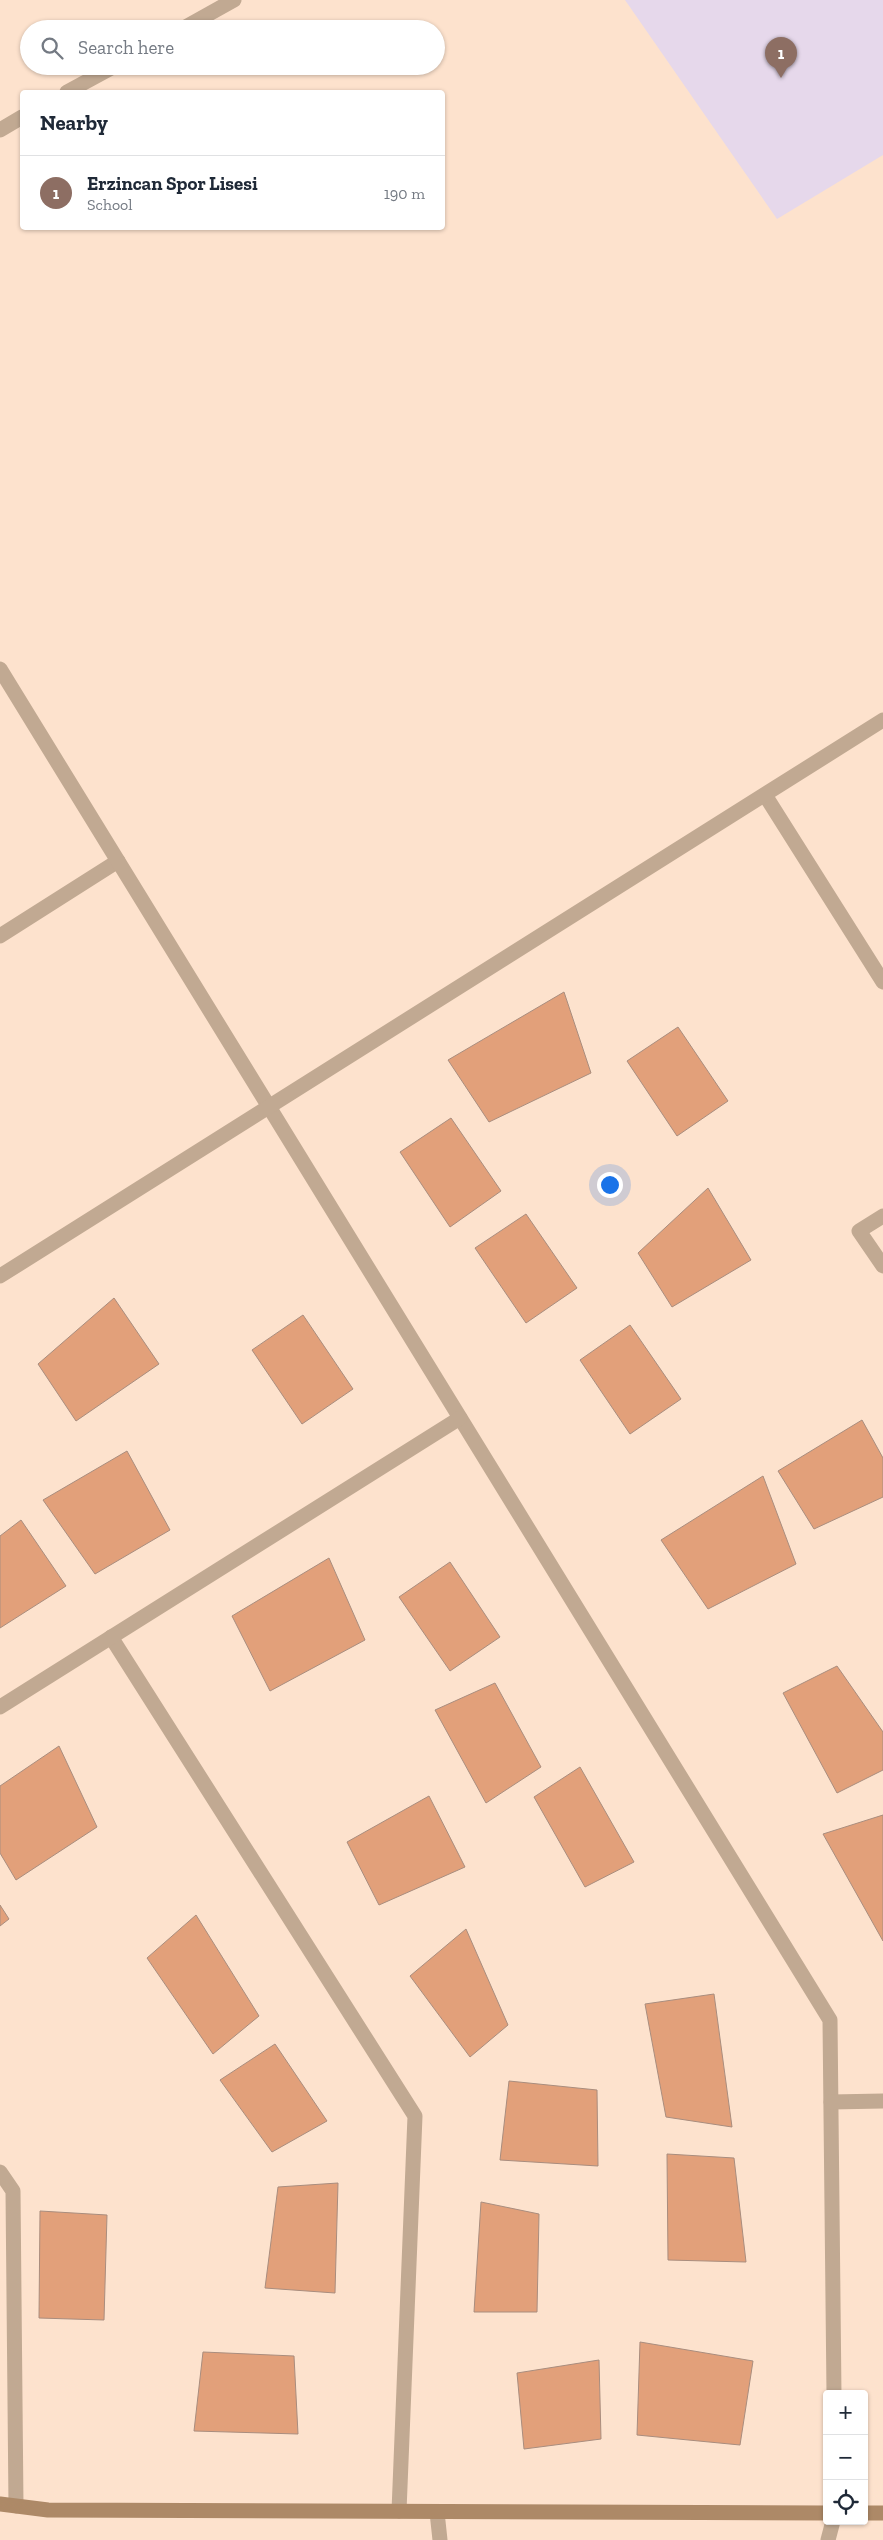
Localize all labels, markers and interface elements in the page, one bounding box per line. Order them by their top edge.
search box [20,20,445,75]
icon: search [38,34,66,62]
text: Search here [78,36,174,59]
pin: 1 [765,37,797,78]
text: Nearby [40,110,108,135]
text: Erzincan Spor Lisesi [87,172,258,195]
text: 1 [53,184,59,203]
text: 190 m [384,184,425,203]
text: School [87,195,133,214]
your location [597,1172,623,1198]
map controls [823,2390,868,2525]
button: + [823,2390,868,2435]
button: − [823,2435,868,2480]
button: locate [823,2480,868,2525]

